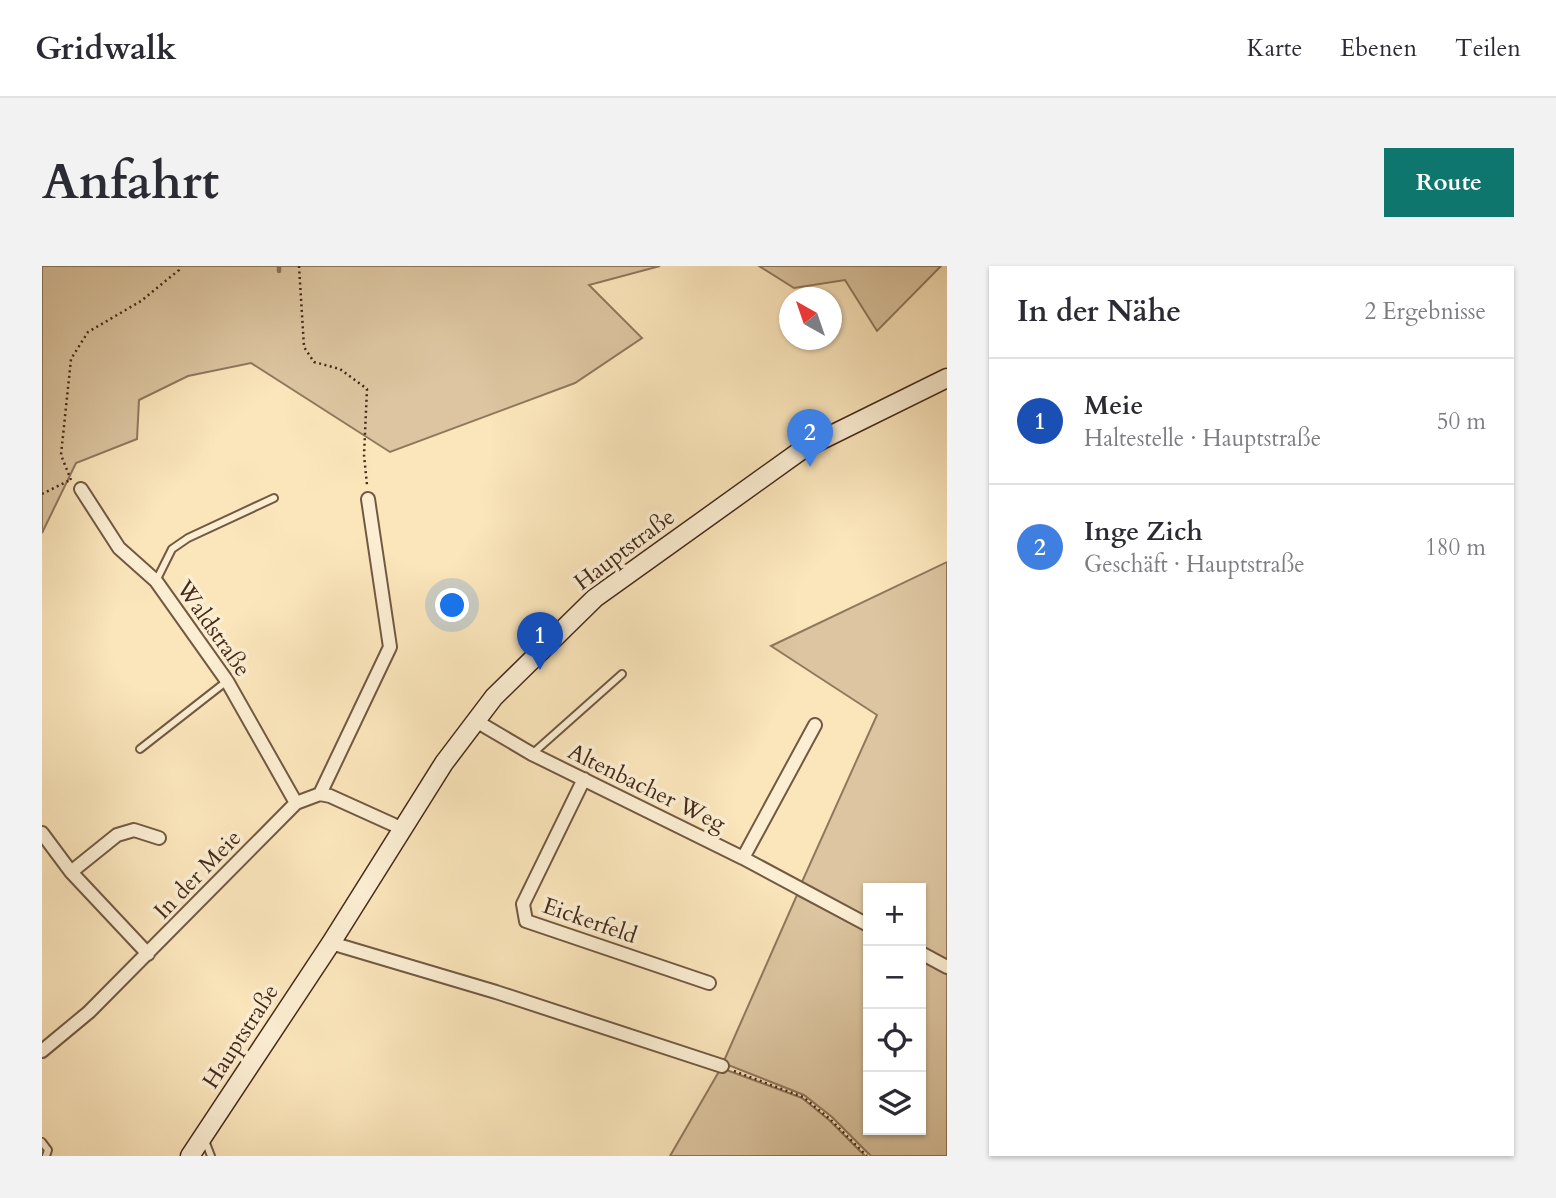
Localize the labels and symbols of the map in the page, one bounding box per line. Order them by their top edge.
north arrow [779,287,842,350]
pin: 2 [787,409,833,467]
street label: Hauptstraße [568,501,681,598]
street label: Waldstraße [169,573,258,683]
your location [435,588,469,622]
pin: 1 [517,612,563,670]
street label: Altenbacher Weg [563,736,731,839]
street label: In der Meie [147,823,248,926]
street label: Eickerfeld [539,890,642,951]
street label: Hauptstraße [195,978,286,1095]

